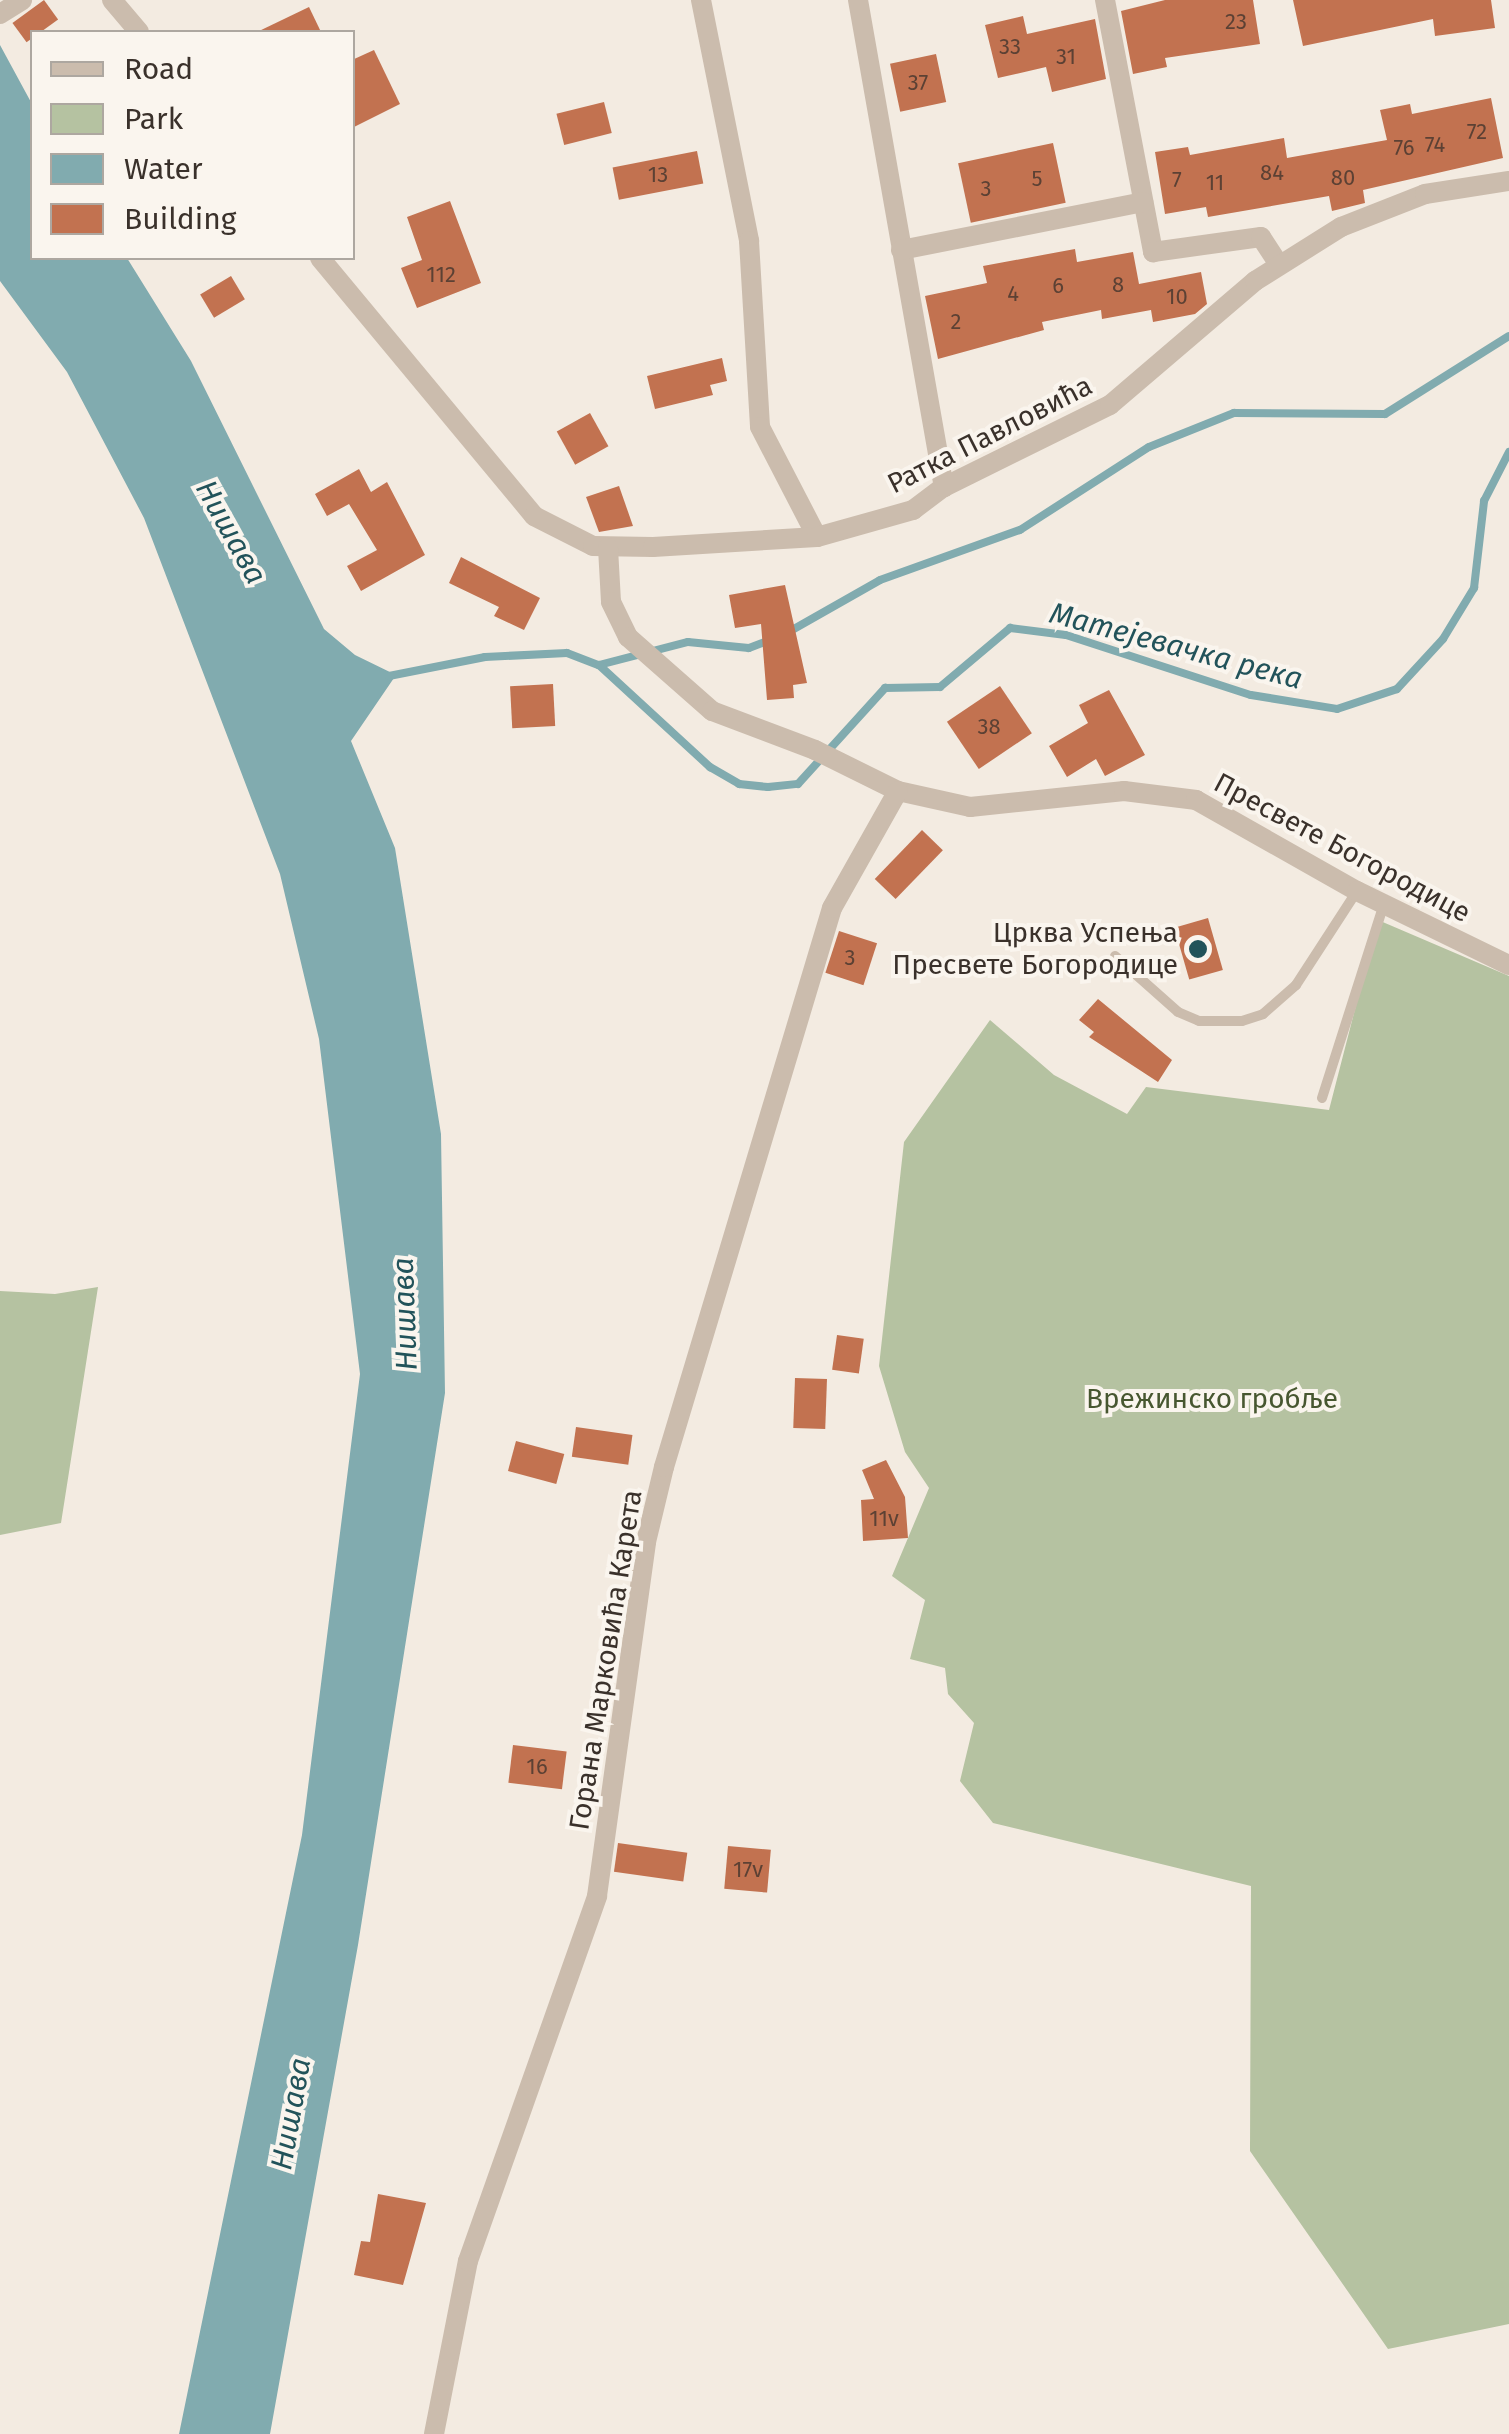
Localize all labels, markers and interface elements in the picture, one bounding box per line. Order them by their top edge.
house number: 23 [1225,9,1247,35]
legend [30,30,355,260]
house number: 33 [999,34,1021,60]
house number: 31 [1056,44,1076,70]
text: Road [124,51,193,87]
house number: 37 [908,70,928,96]
text: Park [124,101,183,137]
house number: 72 [1467,119,1487,145]
house number: 74 [1425,132,1445,158]
house number: 76 [1394,135,1414,161]
text: Water [124,151,203,187]
house number: 84 [1260,160,1284,186]
house number: 13 [648,162,668,188]
house number: 80 [1331,165,1355,191]
house number: 5 [1031,166,1043,192]
house number: 7 [1172,167,1182,193]
house number: 11 [1206,170,1224,196]
house number: 3 [981,176,991,202]
text: Building [124,201,236,237]
house number: 112 [426,262,456,288]
house number: 8 [1112,272,1124,298]
house number: 6 [1052,273,1064,299]
house number: 4 [1007,281,1019,307]
house number: 10 [1166,284,1188,310]
house number: 2 [951,309,961,335]
street label: Ратка Павловића [882,369,1098,501]
water label: Нишава [188,474,274,590]
water label: Матејевачка река [1046,595,1306,697]
house number: 38 [977,714,1001,740]
street label: Пресвете Богородице [1208,766,1476,930]
place label: Црква Успења Пресвете Богородице [892,916,1178,982]
marker: Црква Успења Пресвете Богородице [1187,938,1209,960]
house number: 3 [845,945,855,971]
water label: Нишава [385,1257,425,1371]
park label: Врежинско гробље [1086,1382,1338,1416]
street label: Горана Марковића Карета [562,1487,650,1833]
house number: 11v [869,1506,899,1532]
house number: 16 [526,1754,548,1780]
house number: 17v [733,1857,763,1883]
water label: Нишава [263,2055,319,2173]

